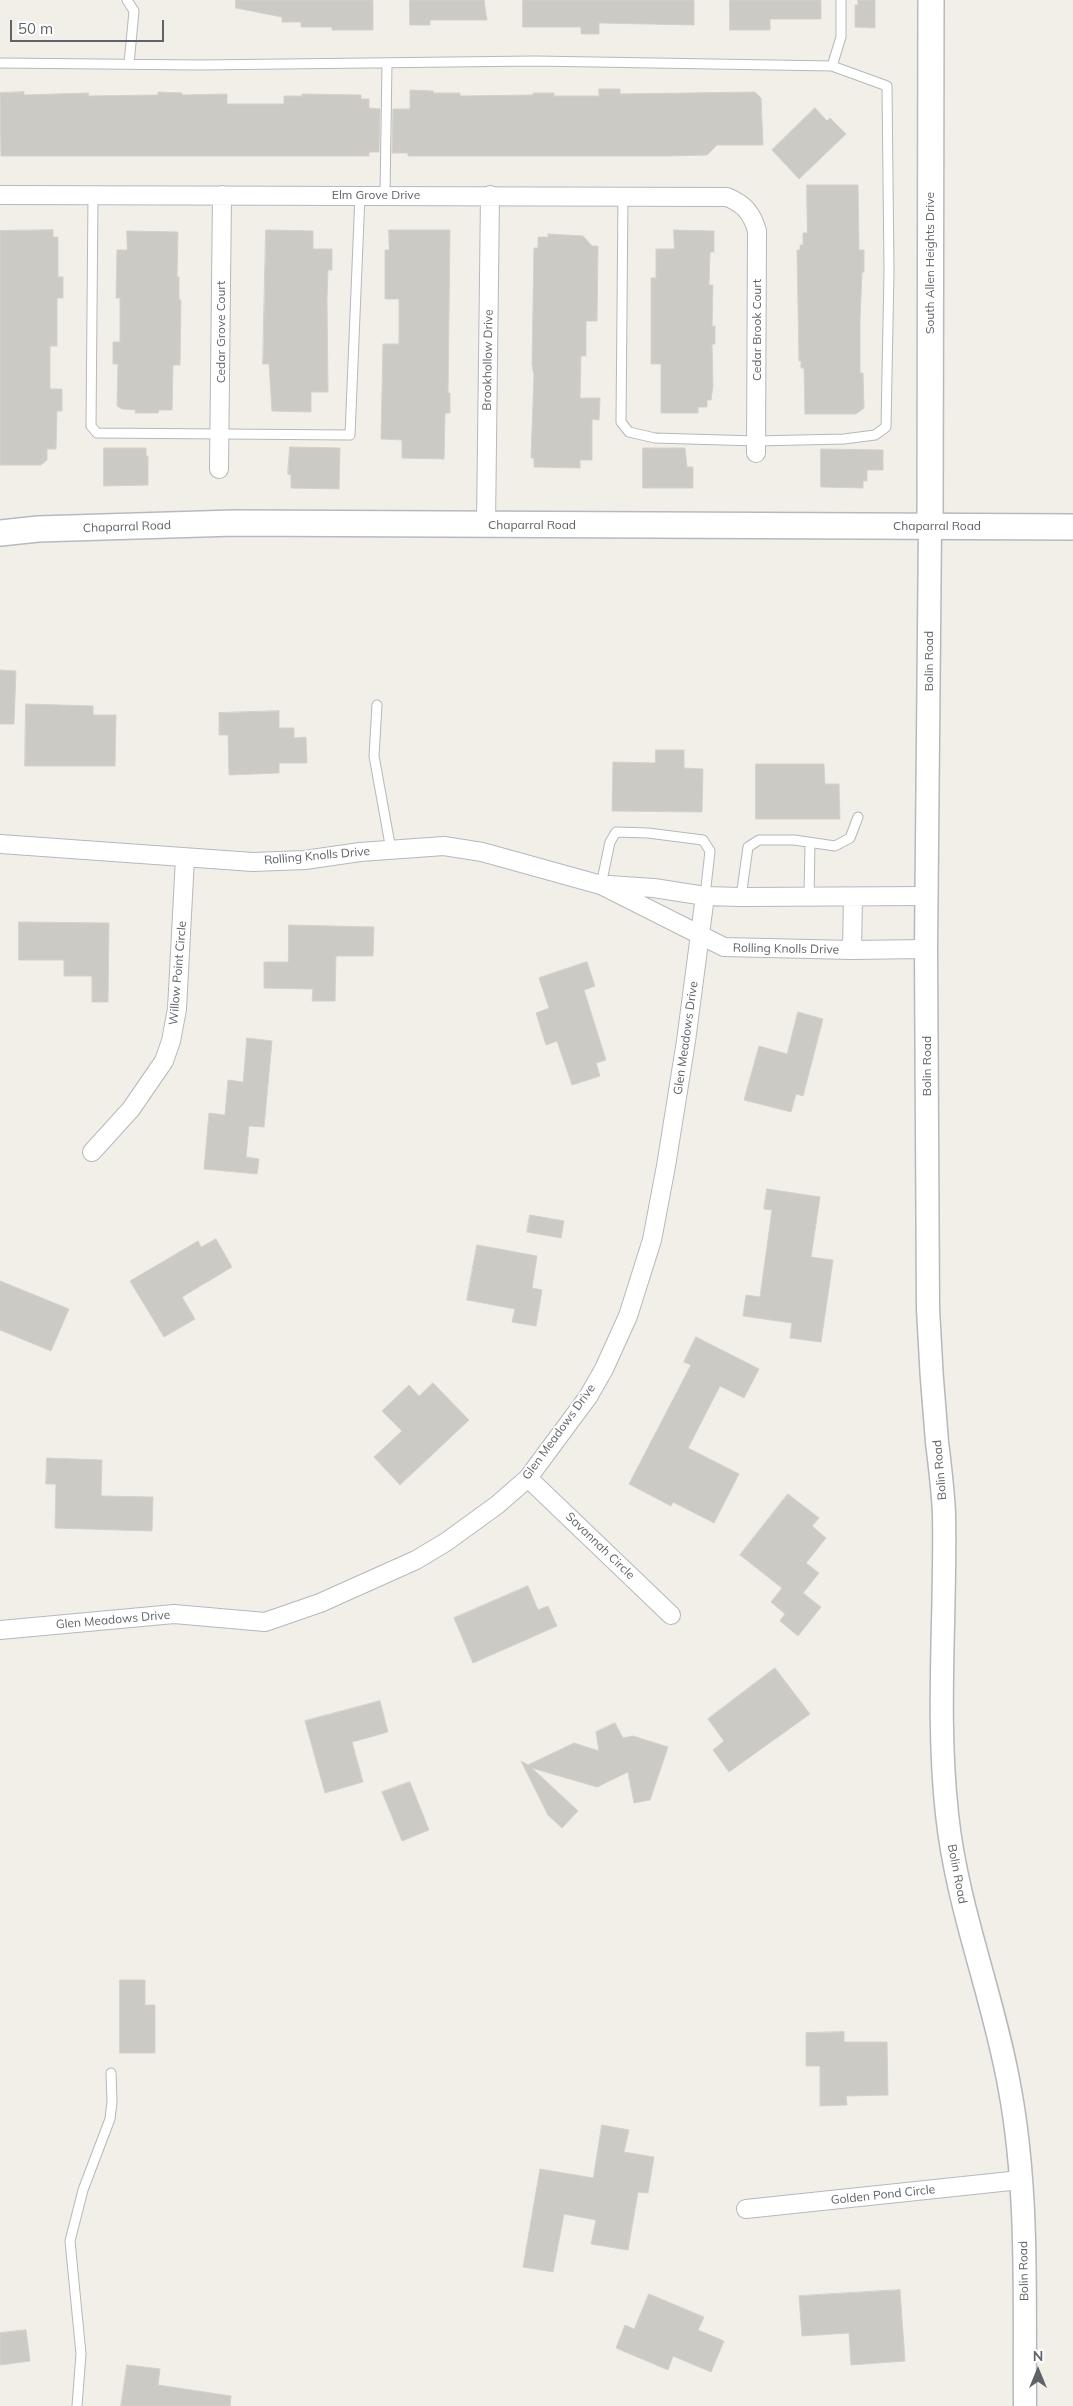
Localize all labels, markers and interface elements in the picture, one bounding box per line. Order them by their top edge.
scale bar [12,10,166,42]
text: 50 m [18,19,53,38]
street label: Elm Grove Drive [332,188,420,202]
street label: South Allen Heights Drive [923,192,937,334]
street label: Cedar Brook Court [750,279,764,381]
street label: Cedar Grove Court [214,281,228,383]
street label: Brookhollow Drive [480,309,496,411]
street label: Chaparral Road [83,518,171,536]
street label: Chaparral Road [488,518,576,532]
street label: Chaparral Road [893,519,981,533]
street label: Bolin Road [922,631,936,691]
street label: Rolling Knolls Drive [263,844,371,868]
street label: Willow Point Circle [166,920,190,1026]
street label: Rolling Knolls Drive [733,941,839,957]
street label: Glen Meadows Drive [671,980,701,1096]
street label: Bolin Road [920,1036,934,1096]
street label: Glen Meadows Drive [519,1381,599,1483]
street label: Bolin Road [930,1439,950,1501]
street label: Savannah Circle [563,1510,637,1582]
street label: Glen Meadows Drive [55,1608,171,1632]
street label: Bolin Road [944,1843,970,1905]
street label: Golden Pond Circle [830,2182,936,2208]
street label: Bolin Road [1016,2241,1032,2301]
north arrow [1013,2346,1063,2396]
text: N [1033,2347,1043,2365]

